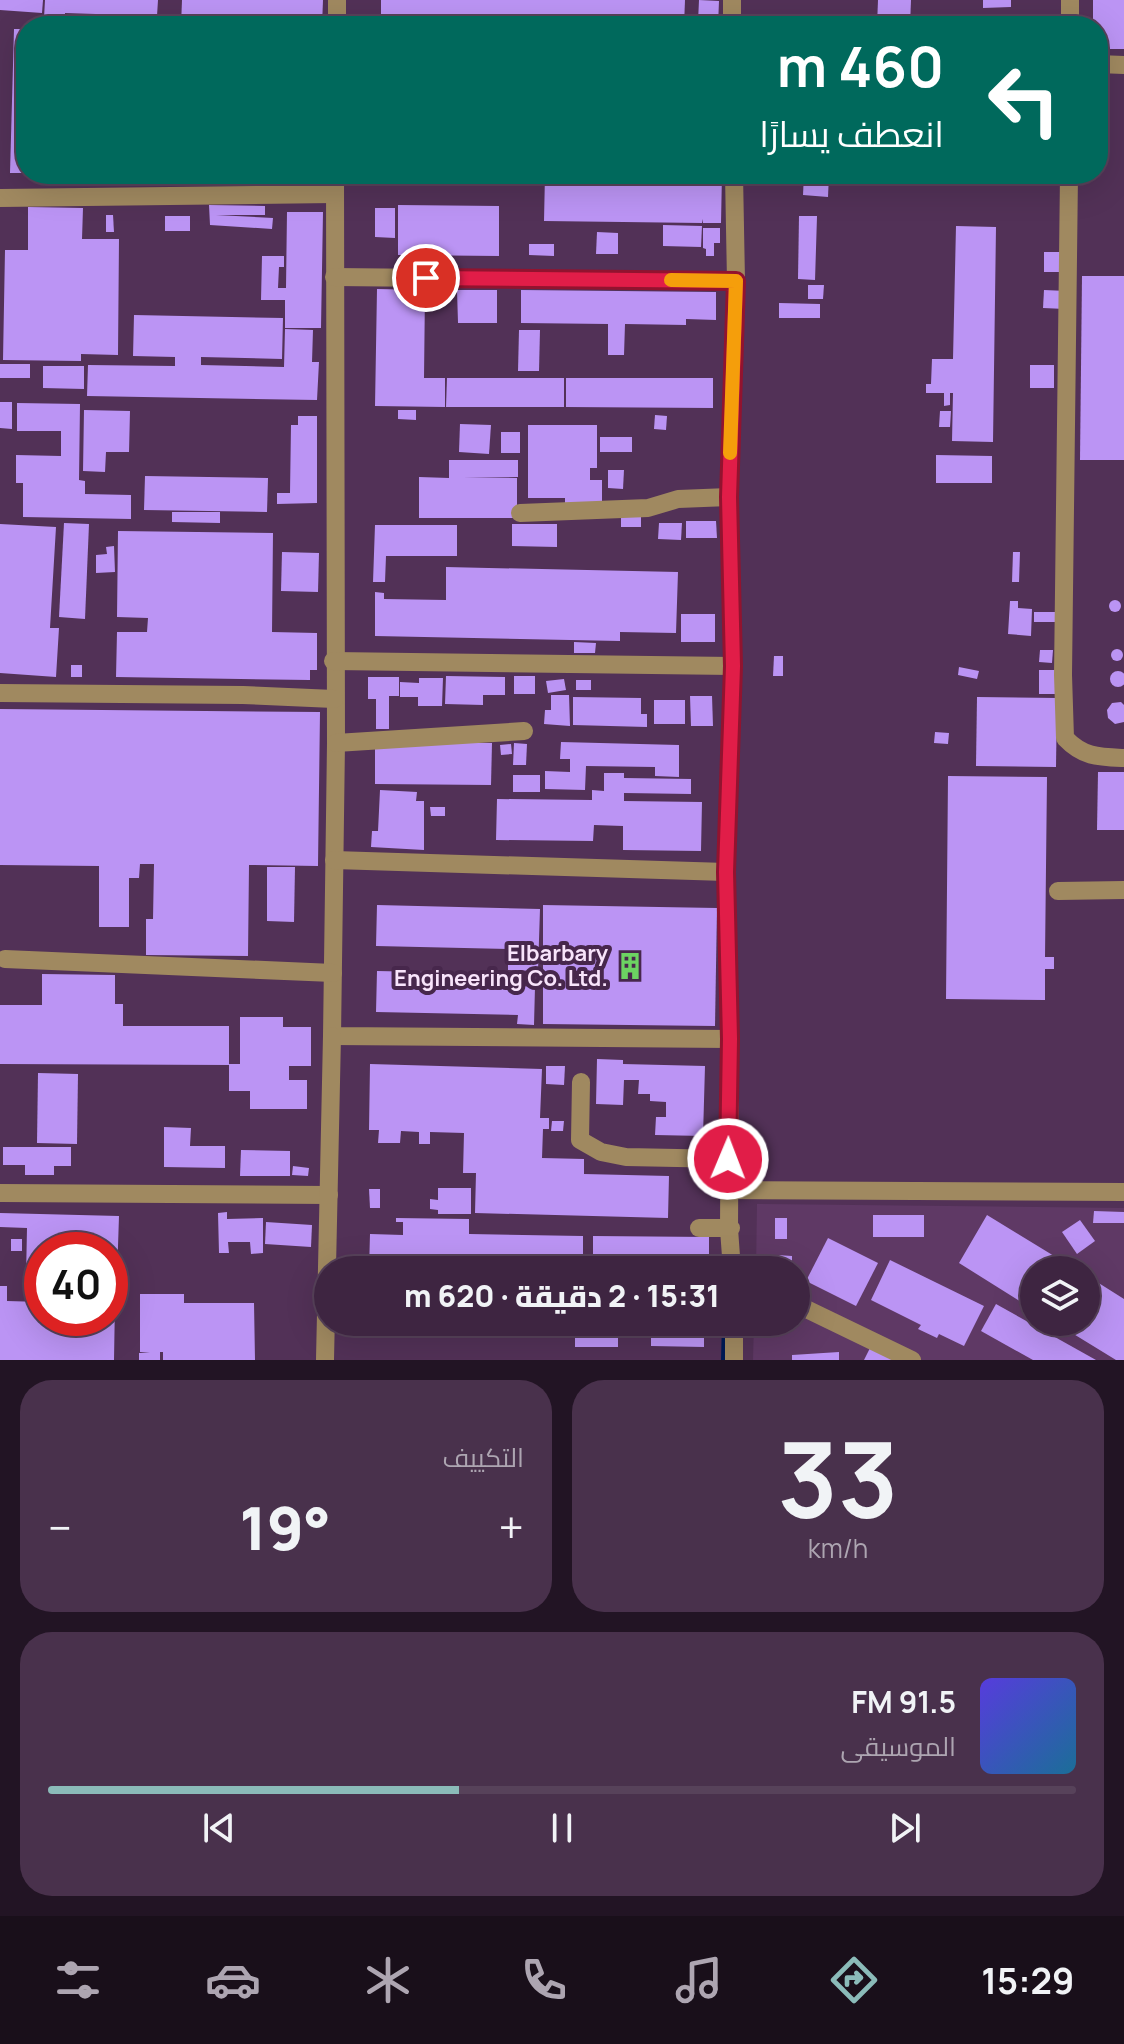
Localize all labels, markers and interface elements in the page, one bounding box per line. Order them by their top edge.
text: 460 m [777,27,944,104]
icon: left [972,48,1076,152]
text: انعطف يسارًا [759,109,944,158]
pin [392,244,460,312]
icon: arrive [404,256,448,300]
place label: Elbarbary Engineering Co. Ltd. [394,938,609,993]
building icon: Elbarbary Engineering Co. Ltd. [615,951,645,981]
position arrow [686,1117,770,1201]
speed limit sign: 40 [24,1232,128,1336]
map controls [1020,1256,1100,1336]
button: layers [1020,1256,1100,1336]
text: 15:31 · 2 دقيقة · 620 m [404,1275,720,1316]
text: 33 [778,1407,898,1549]
text: التكييف [442,1439,524,1475]
text: 19° [239,1486,331,1568]
text: − [48,1497,72,1557]
text: + [499,1497,524,1557]
text: km/h [808,1530,868,1566]
text: 91.5 FM [851,1681,956,1722]
text: الموسيقى [841,1728,956,1764]
icon: previous [197,1806,241,1850]
icon: pause [540,1806,584,1850]
icon: next [883,1806,927,1850]
icon: filters [50,1952,106,2008]
icon: car [205,1952,261,2008]
icon: climate [360,1952,416,2008]
icon: phone [516,1952,572,2008]
icon: music [671,1952,727,2008]
icon: directions [826,1952,882,2008]
text: 15:29 [981,1956,1074,2005]

